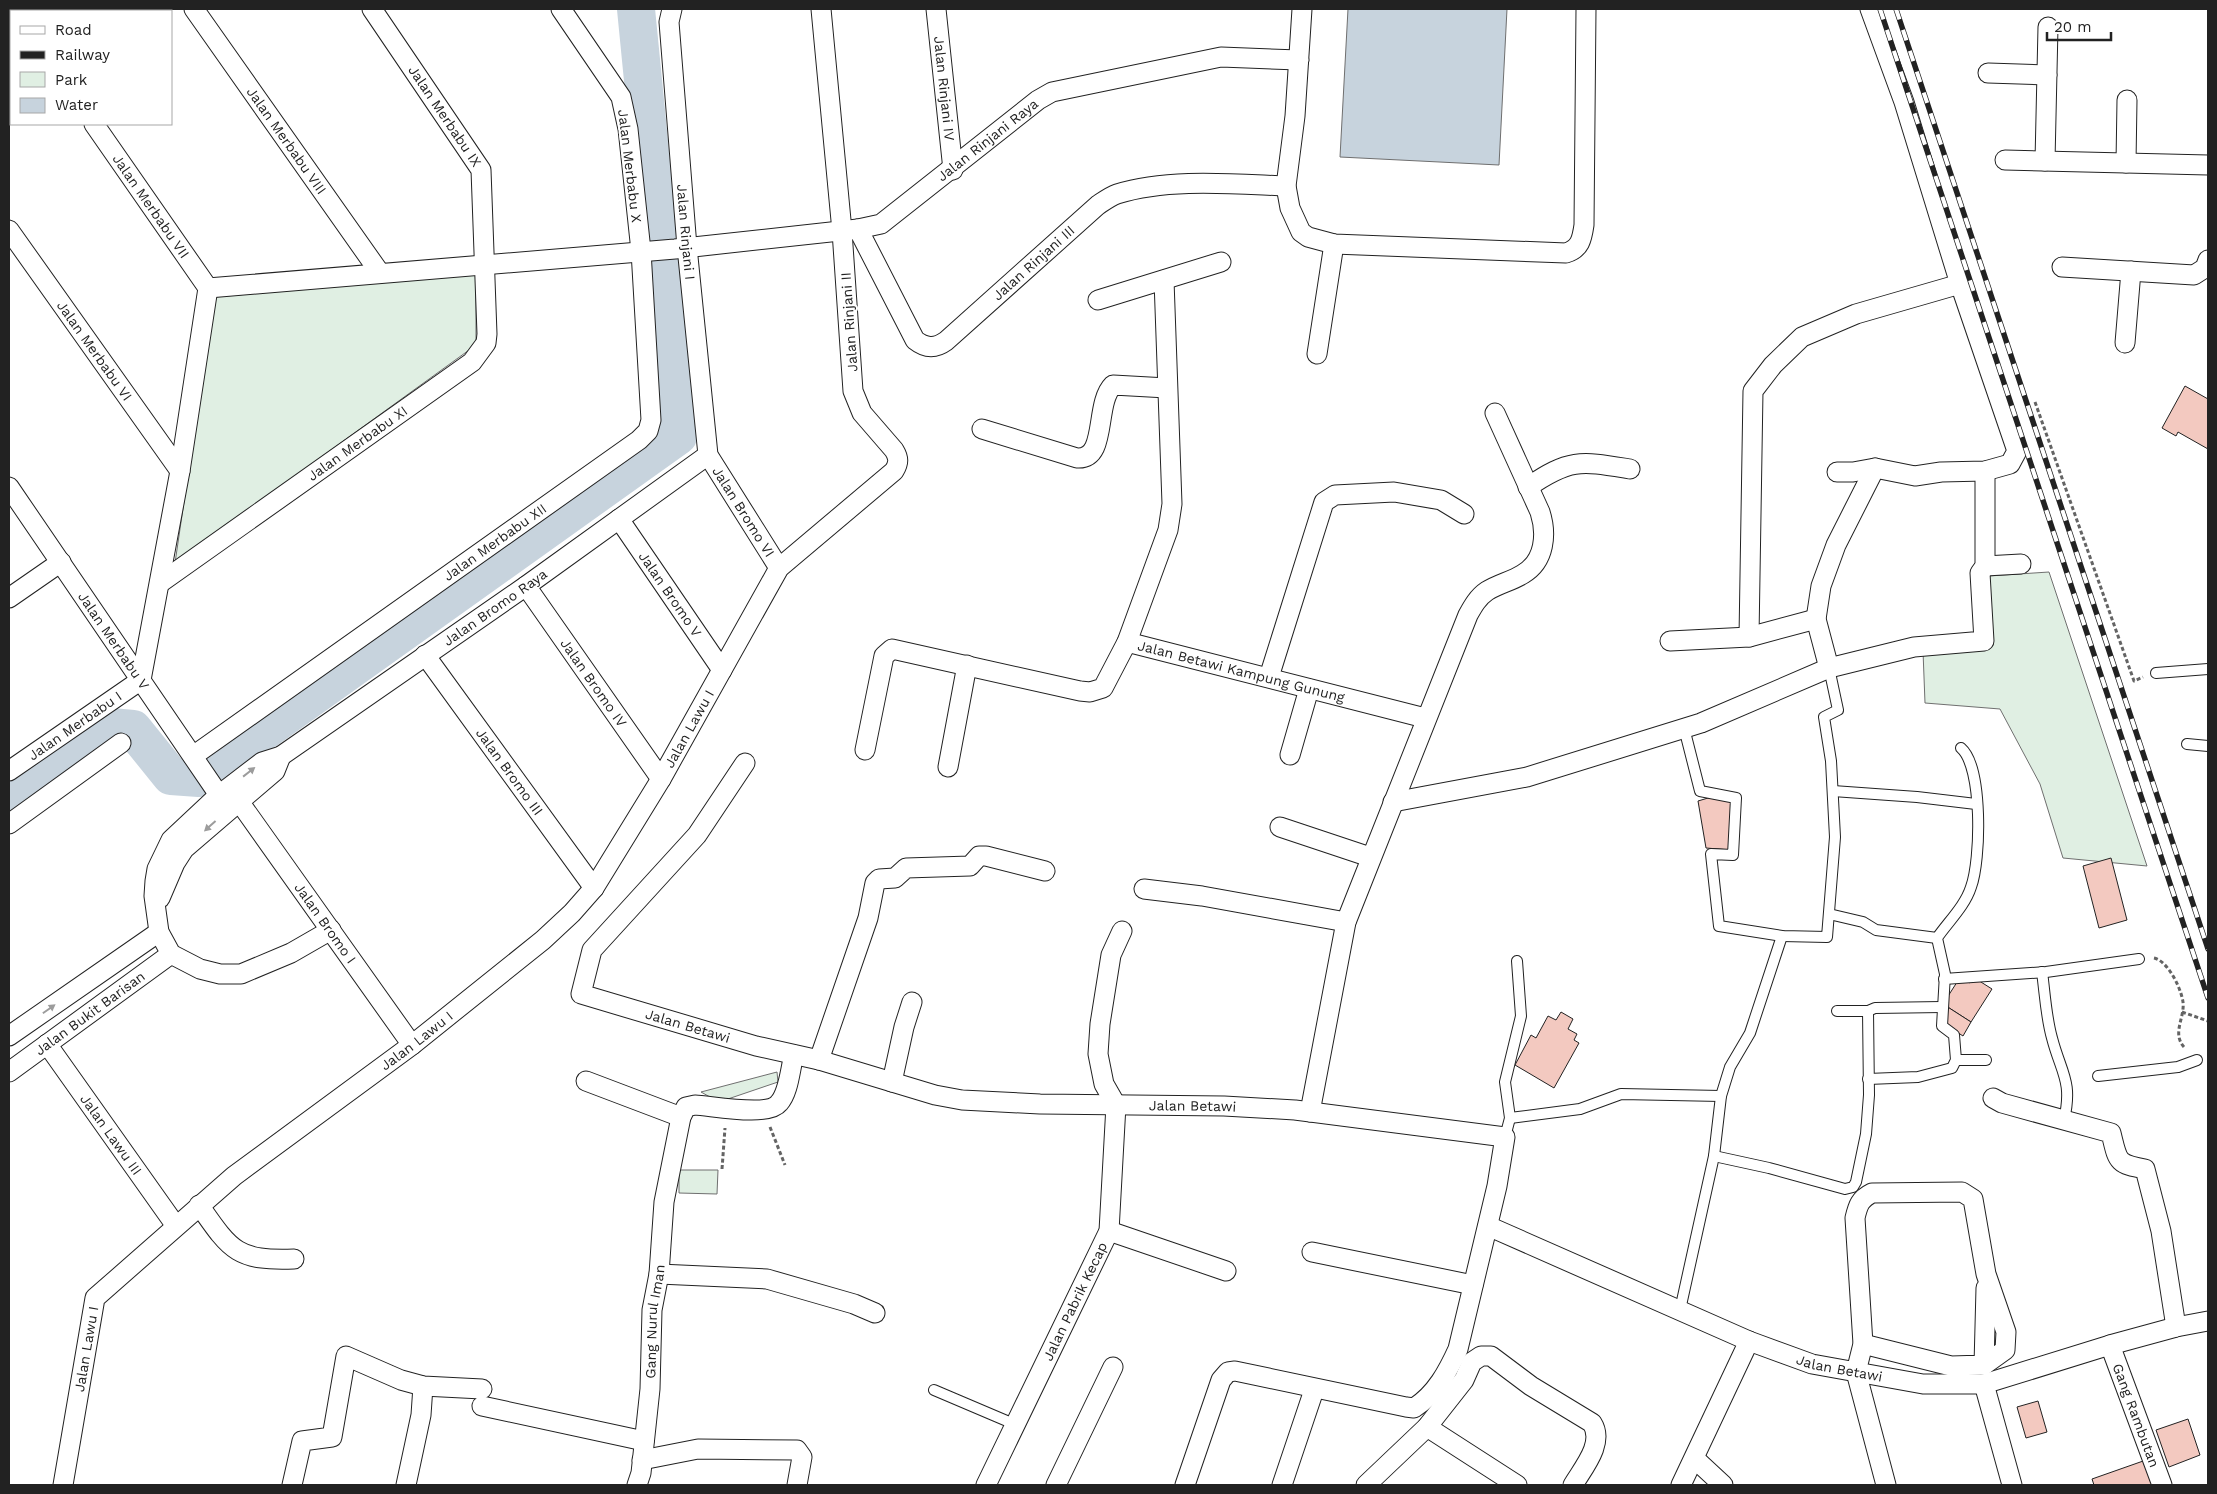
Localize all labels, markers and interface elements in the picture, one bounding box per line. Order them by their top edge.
legend [10,10,172,125]
scale bar [2047,10,2111,42]
text: 20 m [2054,18,2092,36]
text: Road [55,21,92,39]
street label: Jalan Rinjani IV [931,35,958,142]
text: Railway [55,46,110,64]
street label: Jalan Merbabu IX [405,62,485,170]
text: Park [55,71,88,89]
street label: Jalan Merbabu VIII [244,84,330,197]
street label: Jalan Rinjani Raya [934,95,1041,184]
text: Water [55,96,98,114]
street label: Jalan Merbabu X [615,108,645,224]
street label: Jalan Merbabu VII [109,151,193,261]
street label: Jalan Rinjani I [674,184,698,281]
street label: Jalan Rinjani III [989,222,1078,303]
street label: Jalan Rinjani II [838,272,860,372]
street label: Jalan Merbabu VI [54,298,135,404]
street label: Jalan Merbabu XI [305,402,410,484]
street label: Jalan Bromo VI [709,463,778,560]
street label: Jalan Merbabu XII [440,500,549,584]
street label: Jalan Bromo V [636,549,705,640]
street label: Jalan Bromo Raya [440,566,550,649]
street label: Jalan Merbabu V [75,589,153,692]
street label: Jalan Bromo IV [557,635,630,730]
street label: Jalan Betawi Kampung Gunung [1136,637,1347,705]
street label: Jalan Lawu I [661,687,717,771]
street label: Jalan Merbabu I [25,688,125,763]
street label: Jalan Bromo III [473,725,546,818]
one-way arrow [242,767,255,778]
one-way arrow [204,820,217,831]
street label: Jalan Bromo I [291,880,359,966]
street label: Jalan Bukit Barisan [32,968,148,1058]
one-way arrow [42,1004,56,1014]
street label: Jalan Betawi [644,1006,732,1046]
street label: Jalan Lawu I [377,1008,456,1073]
street label: Jalan Lawu III [77,1091,145,1178]
street label: Jalan Betawi [1149,1097,1237,1115]
street label: Jalan Pabrik Kecap [1039,1240,1110,1363]
street label: Gang Nurul Iman [642,1264,668,1379]
street label: Jalan Lawu I [71,1305,101,1393]
street label: Jalan Betawi [1794,1351,1884,1385]
street label: Gang Rambutan [2110,1361,2163,1469]

